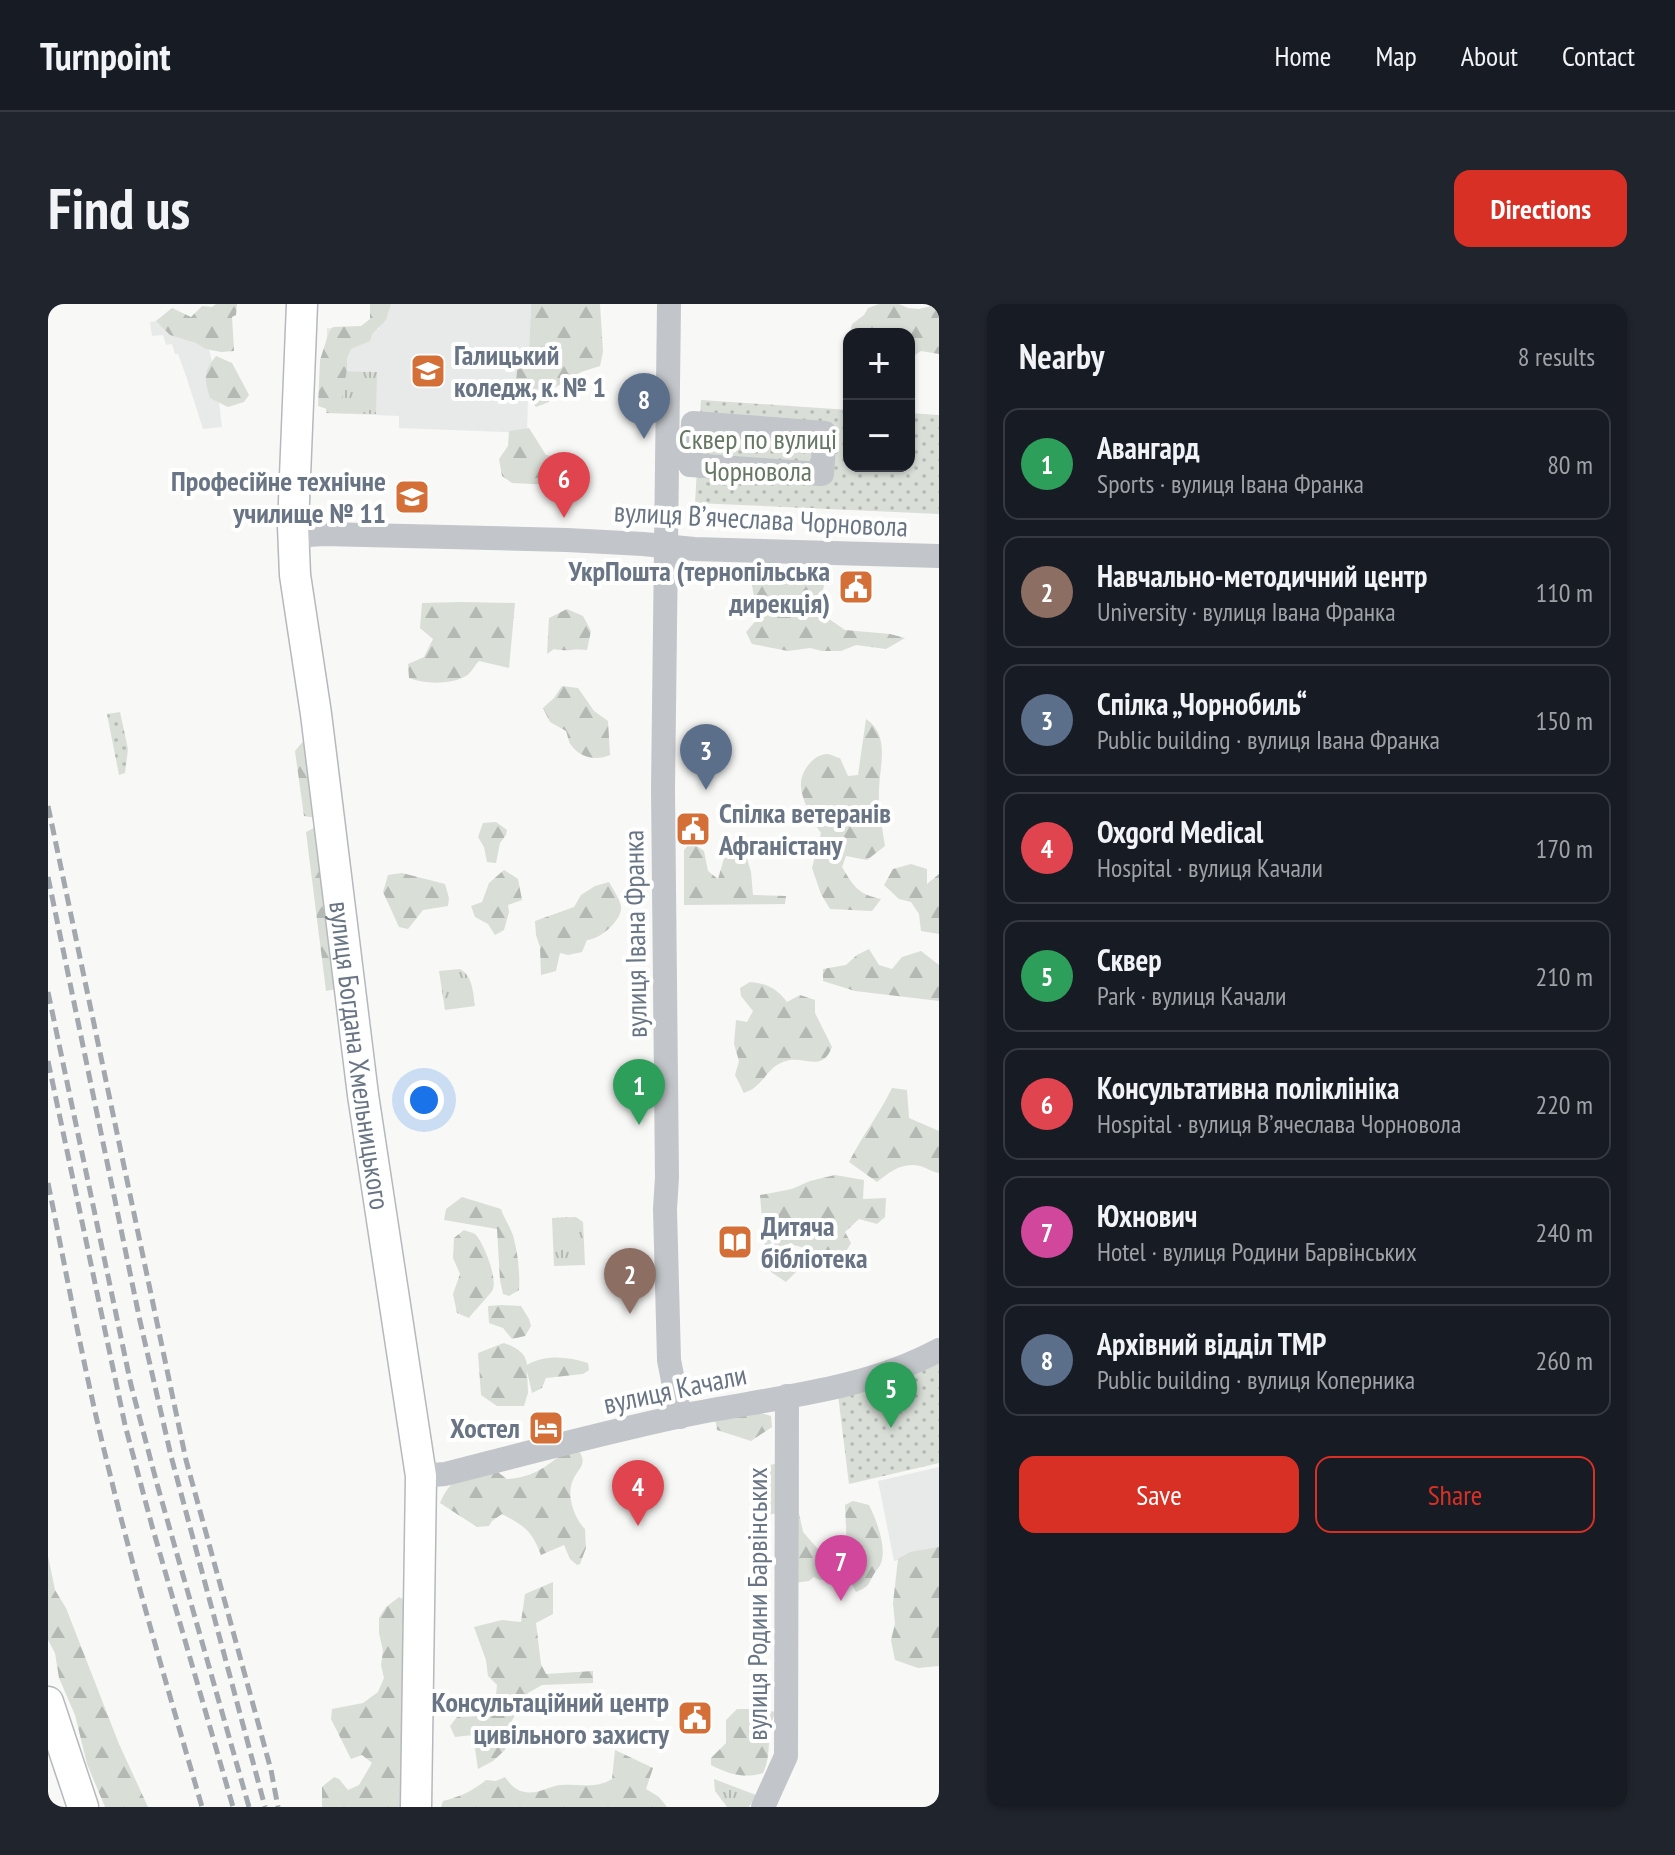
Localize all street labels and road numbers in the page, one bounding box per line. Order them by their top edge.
street label: вулиця Вʼячеслава Чорновола [613,492,909,545]
street label: вулиця Івана Франка [614,830,655,1038]
street label: вулиця Богдана Хмельницького [321,899,399,1212]
street label: вулиця Качали [600,1355,750,1422]
street label: вулиця Родини Барвінських [738,1467,775,1741]

